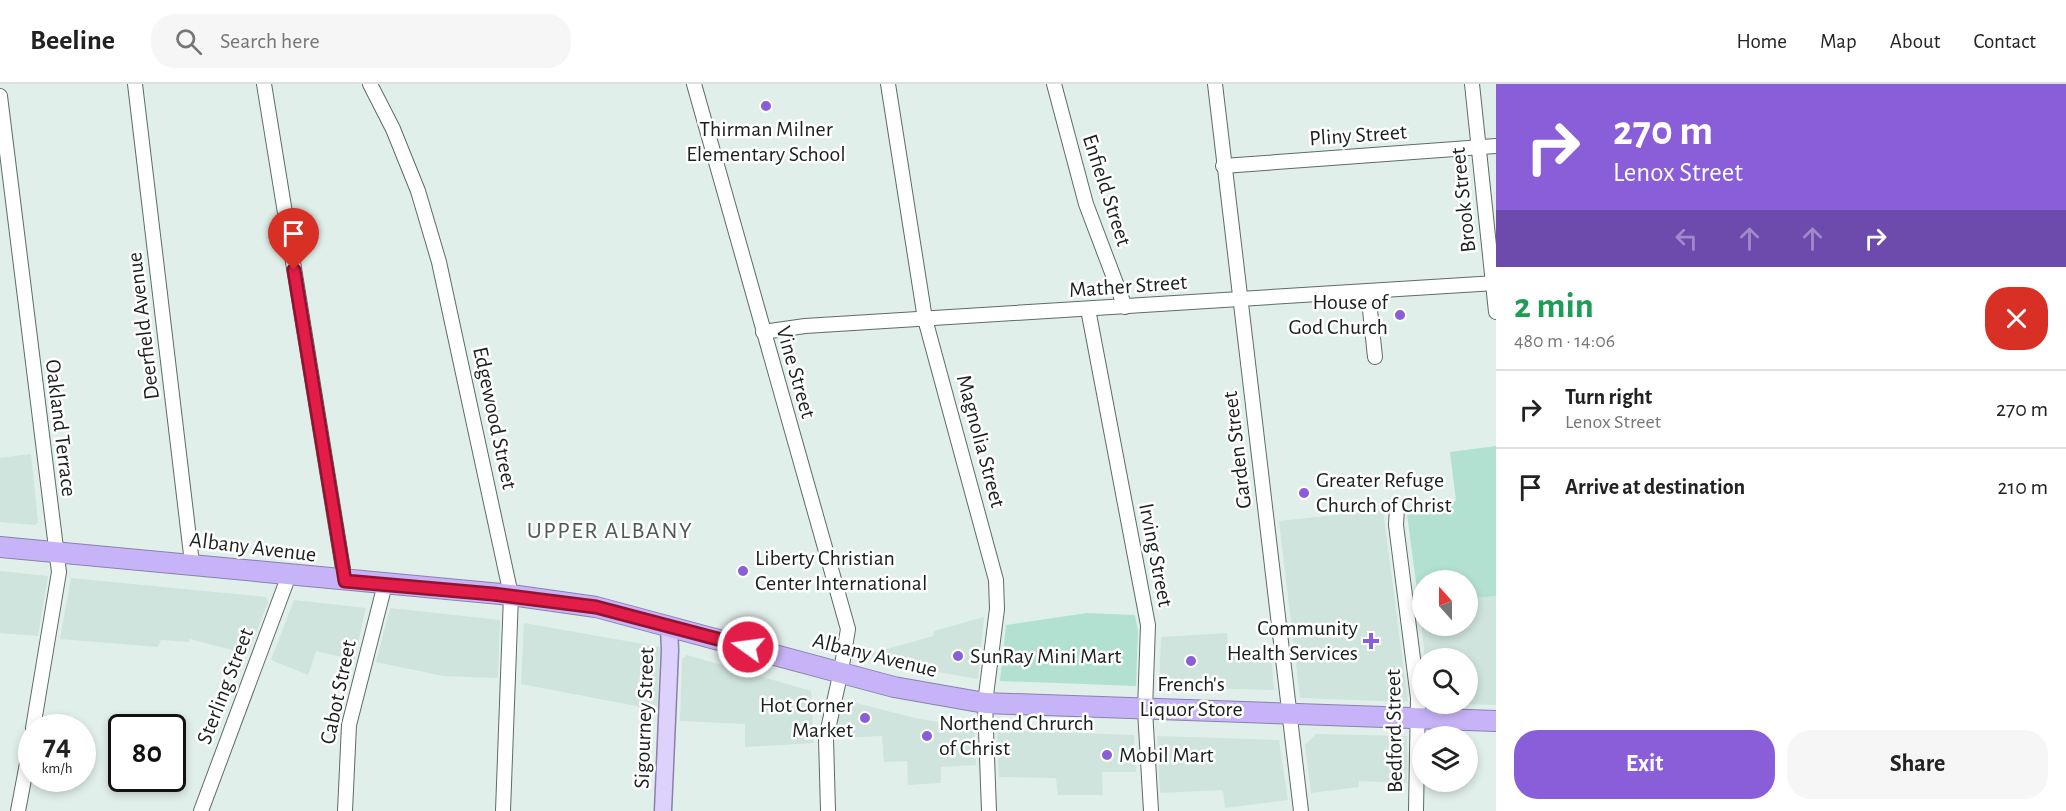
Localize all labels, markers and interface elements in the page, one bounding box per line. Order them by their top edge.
search box [151,14,571,68]
icon: search [172,25,205,58]
text: Beeline [30,27,115,55]
text: Search here [220,30,320,52]
text: Home [1736,31,1787,52]
text: Map [1820,31,1857,52]
text: About [1890,31,1940,52]
text: Contact [1973,31,2036,52]
marker: Thirman Milner Elementary School [759,99,773,113]
icon: right [1514,108,1592,186]
text: 270 m [1613,110,1713,152]
place label: Thirman Milner Elementary School [686,118,846,165]
street label: Pliny Street [1308,121,1408,149]
street label: Enfield Street [1079,131,1135,249]
street label: Brook Street [1447,146,1479,254]
text: Lenox Street [1613,159,1743,186]
pin [268,208,319,270]
icon: arrive [277,217,310,250]
icon: left [1670,222,1703,255]
icon: ahead [1733,222,1766,255]
icon: ahead [1796,222,1829,255]
icon: right [1859,222,1892,255]
street label: Deerfield Avenue [123,251,163,401]
street label: Mather Street [1068,271,1188,301]
button: close [1985,287,2048,350]
text: 2 min [1514,288,1594,324]
place label: House of God Church [1289,291,1389,338]
marker: House of God Church [1393,308,1407,322]
street label: Vine Street [772,323,820,421]
text: 480 m · 14:06 [1514,331,1615,351]
street label: Edgewood Street [469,345,521,491]
street label: Oakland Terrace [42,358,80,498]
street label: Magnolia Street [953,372,1009,510]
text: Turn right [1565,386,1652,408]
street label: Garden Street [1219,390,1255,510]
icon: right [1514,393,1547,426]
text: 270 m [1996,398,2048,420]
text: Lenox Street [1565,412,1661,432]
place label: Greater Refuge Church of Christ [1316,469,1451,516]
icon: arrive [1514,471,1547,504]
text: Arrive at destination [1565,476,1745,498]
text: 210 m [1998,476,2048,498]
marker: Greater Refuge Church of Christ [1297,486,1311,500]
street label: Irving Street [1135,501,1177,609]
district label: UPPER ALBANY [527,519,693,543]
street label: Albany Avenue [188,528,318,566]
place label: Liberty Christian Center International [755,547,927,594]
marker: Liberty Christian Center International [736,564,750,578]
north arrow [1412,570,1478,636]
map controls [1412,570,1478,792]
position arrow [716,615,780,679]
place label: Community Health Services [1227,617,1359,664]
street label: Sterling Street [193,625,257,747]
street label: Albany Avenue [810,629,940,681]
marker: Community Health Services [1362,632,1380,650]
street label: Cabot Street [316,638,360,746]
place label: SunRay Mini Mart [970,645,1121,667]
street label: Sigourney Street [631,647,657,789]
button: search [1412,648,1478,714]
marker: SunRay Mini Mart [951,649,965,663]
marker: French's Liquor Store [1184,654,1198,668]
street label: Bedford Street [1382,669,1406,793]
place label: French's Liquor Store [1139,673,1243,720]
place label: Hot Corner Market [760,694,853,741]
marker: Hot Corner Market [858,711,872,725]
place label: Northend Chrurch of Christ [939,712,1094,759]
speed limit sign: 80 [108,714,186,792]
button: layers [1412,726,1478,792]
marker: Northend Chrurch of Christ [920,729,934,743]
button: Exit [1514,730,1775,799]
button: Share [1787,730,2048,799]
text: 74 [43,731,71,761]
place label: Mobil Mart [1119,744,1214,766]
marker: Mobil Mart [1100,748,1114,762]
text: km/h [42,761,72,776]

